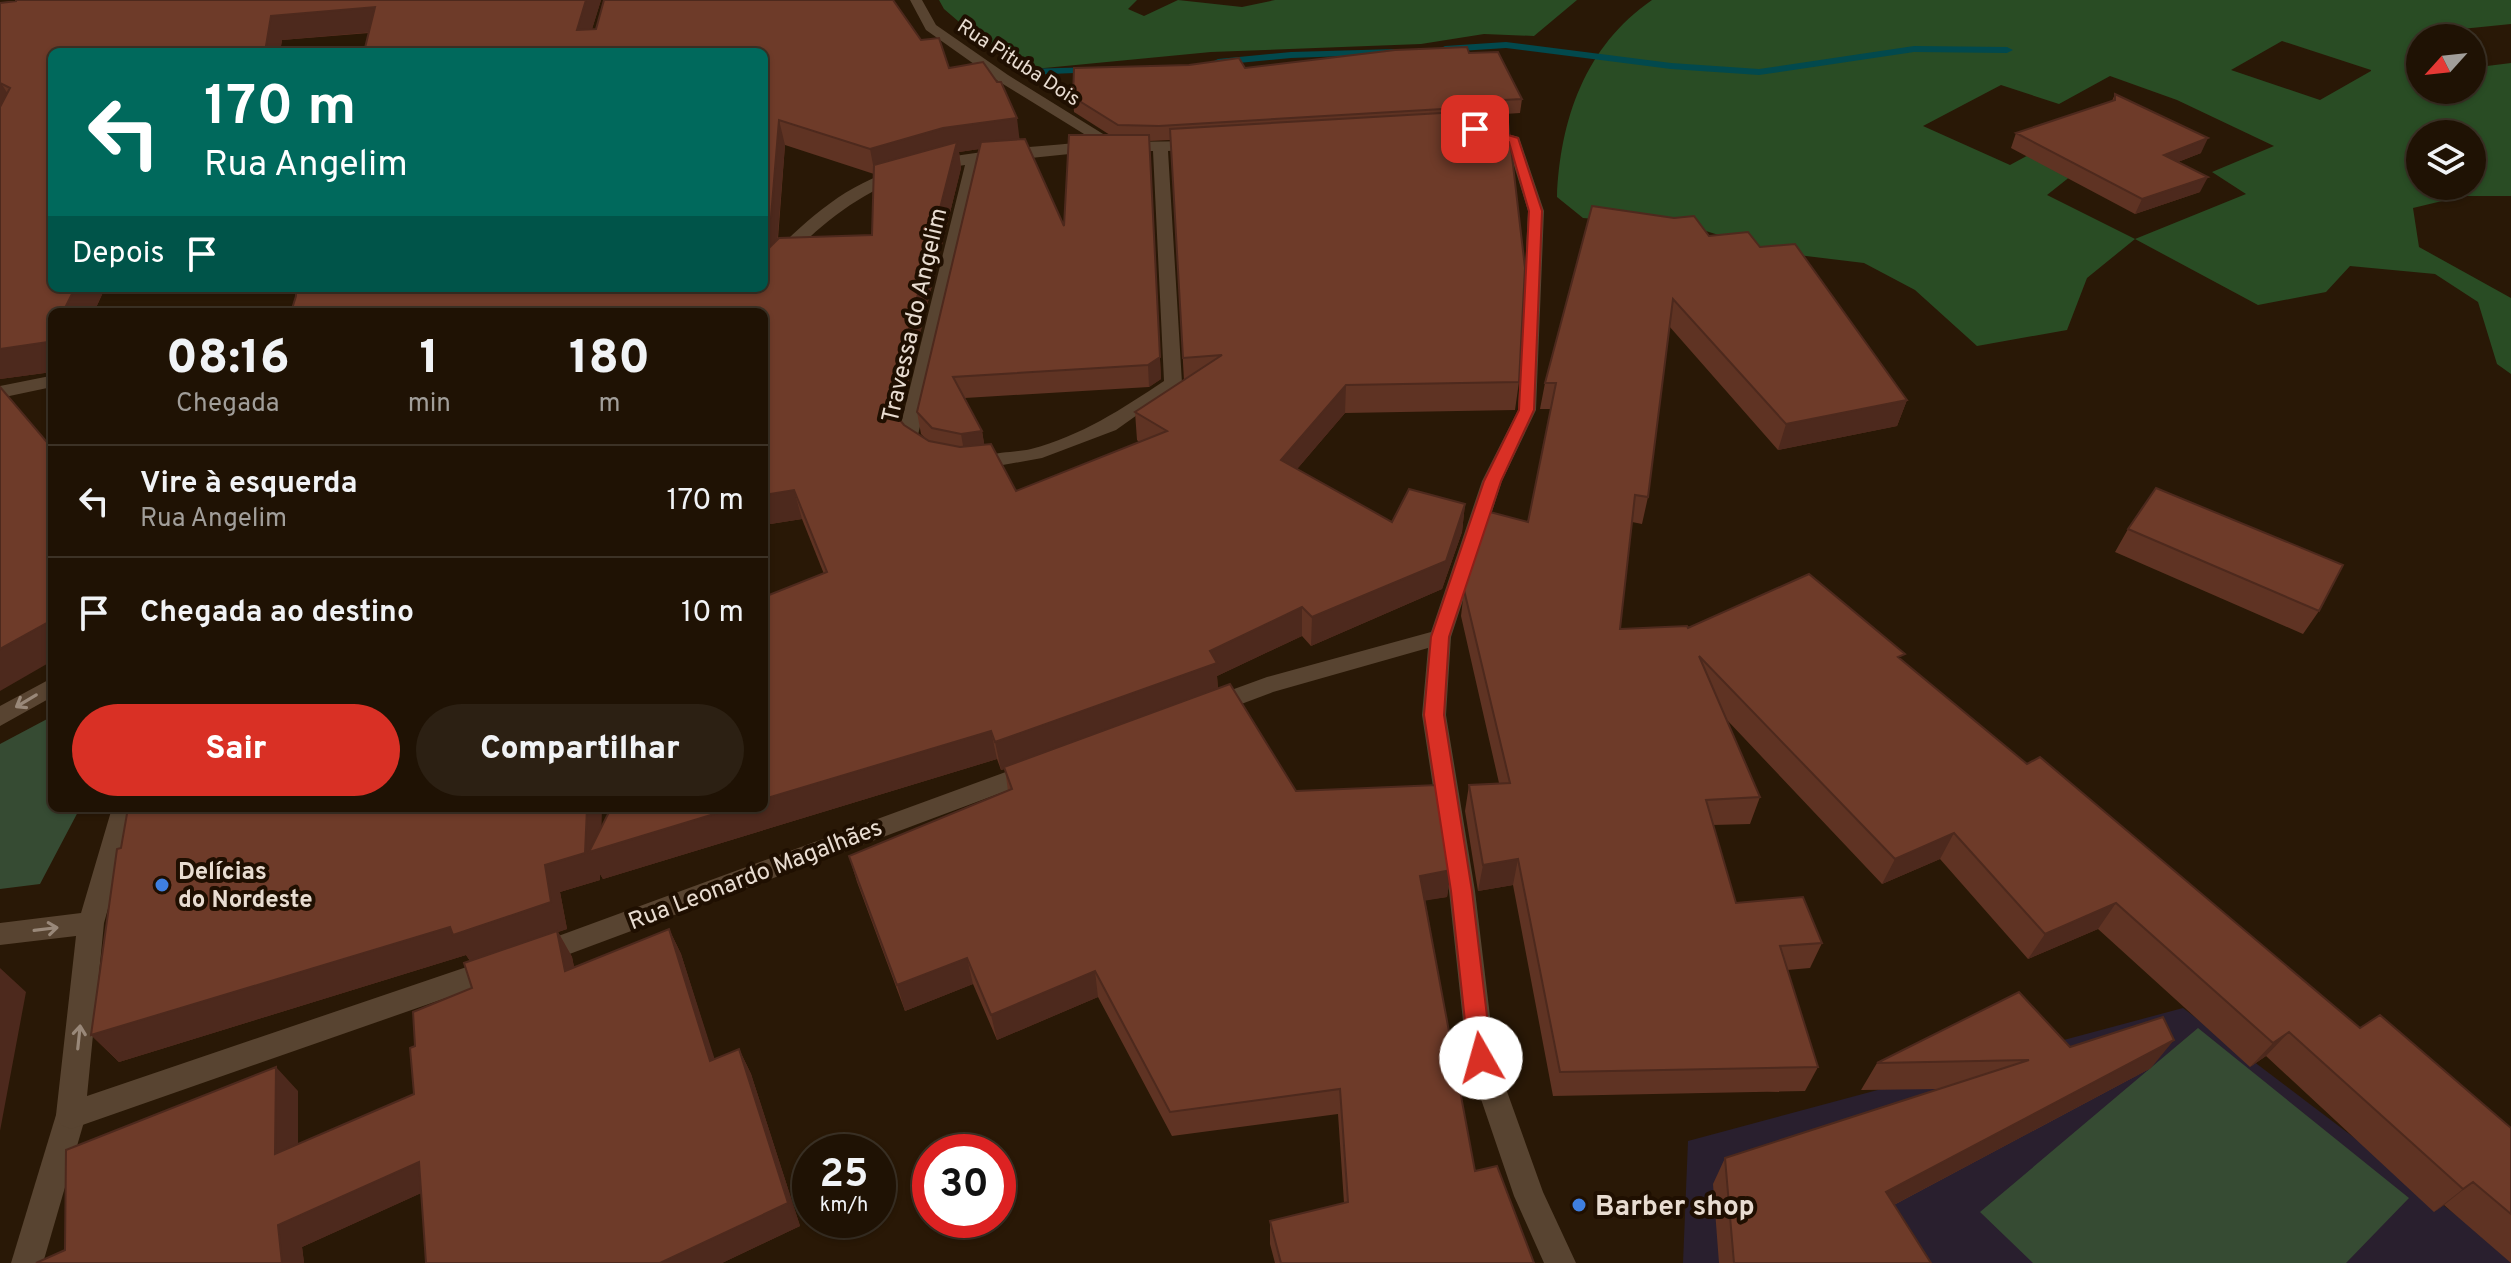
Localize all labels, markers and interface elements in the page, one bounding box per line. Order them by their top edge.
street label: Rua Pituba Dois [952,14,1084,113]
north arrow [2406,24,2486,104]
map controls [2406,24,2486,200]
text: 170 m [204,74,356,144]
icon: left [72,80,176,184]
pin [1441,95,1509,163]
icon: arrive [1453,107,1497,151]
button: layers [2406,120,2486,200]
text: Rua Angelim [204,143,408,189]
street label: Travessa do Angelim [877,205,955,426]
icon: arrive [180,232,224,276]
text: Depois [72,236,164,273]
text: 08:16 [166,330,290,390]
text: 1 [419,330,439,390]
text: 180 [569,330,650,390]
text: Chegada [176,388,280,421]
text: min [408,388,451,421]
text: m [598,388,620,421]
text: Vire à esquerda [140,466,357,503]
icon: left [72,479,116,523]
text: 170 m [666,483,744,520]
text: Rua Angelim [140,503,287,536]
icon: arrive [72,591,116,635]
text: Chegada ao destino [140,595,414,632]
text: 10 m [681,595,744,632]
one-way arrow [15,694,38,710]
button: Sair [72,704,400,796]
button: Compartilhar [416,704,744,796]
street label: Rua Leonardo Magalhães [624,814,887,938]
place label: Delícias do Nordeste [178,858,313,916]
marker: Delícias do Nordeste [153,876,171,894]
one-way arrow [32,921,58,936]
position arrow [1439,1016,1523,1100]
one-way arrow [72,1024,87,1051]
speed limit sign: 30 [912,1134,1016,1238]
text: 25 [820,1151,868,1201]
place label: Barber shop [1595,1190,1755,1226]
text: km/h [820,1193,868,1219]
marker: Barber shop [1570,1196,1588,1214]

